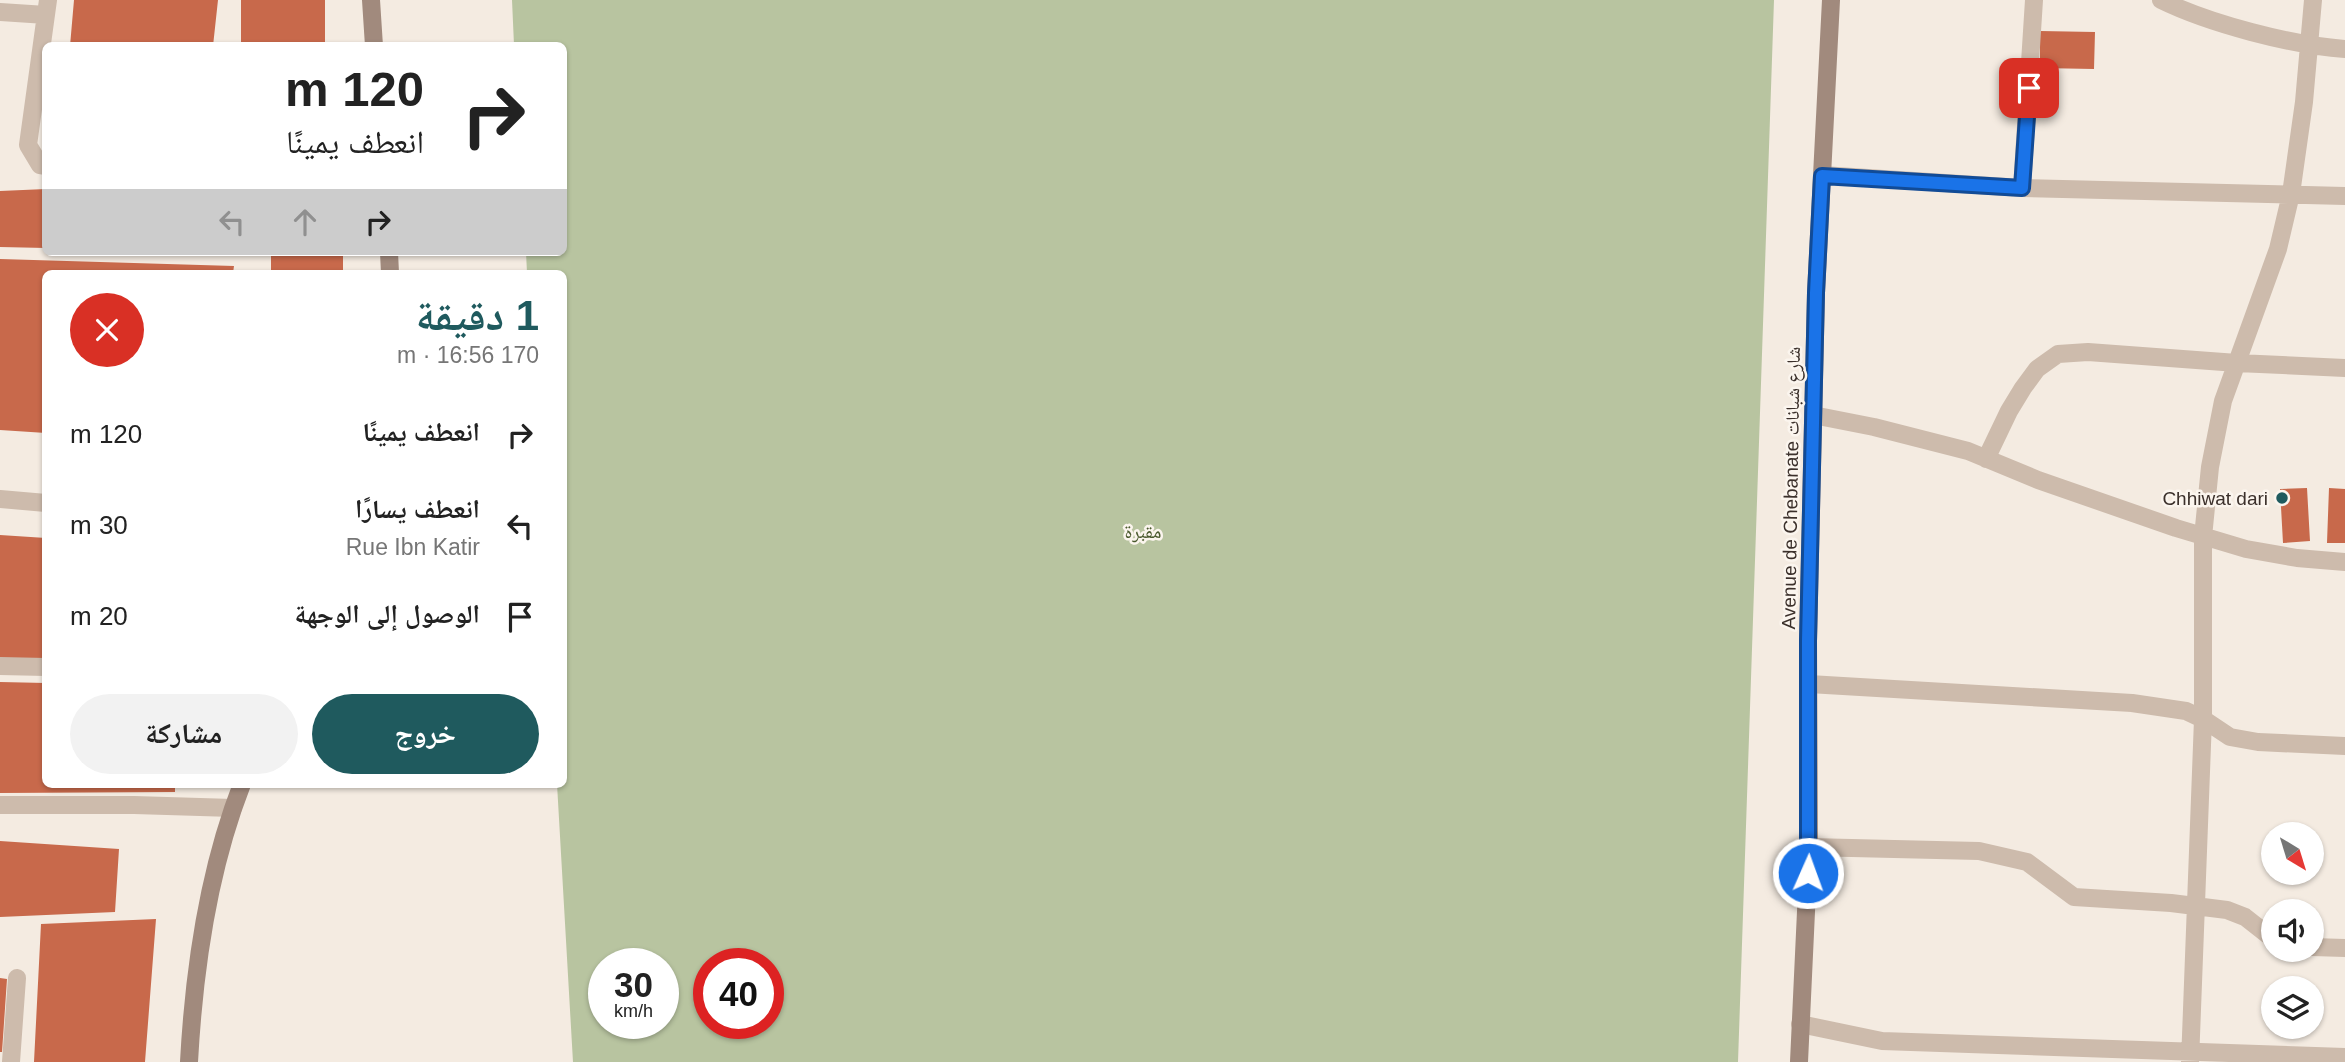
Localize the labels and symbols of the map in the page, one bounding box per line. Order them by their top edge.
pin [1999,58,2059,118]
street label: Avenue de Chebanate شارع شبانات [1778,346,1805,630]
place label: Chhiwat dari [2162,488,2268,509]
marker: Chhiwat dari [2274,490,2290,506]
park label: مقبرة [1125,521,1162,543]
north arrow [2261,822,2324,886]
position arrow [1771,836,1845,910]
speed limit sign: 40 [693,948,784,1039]

